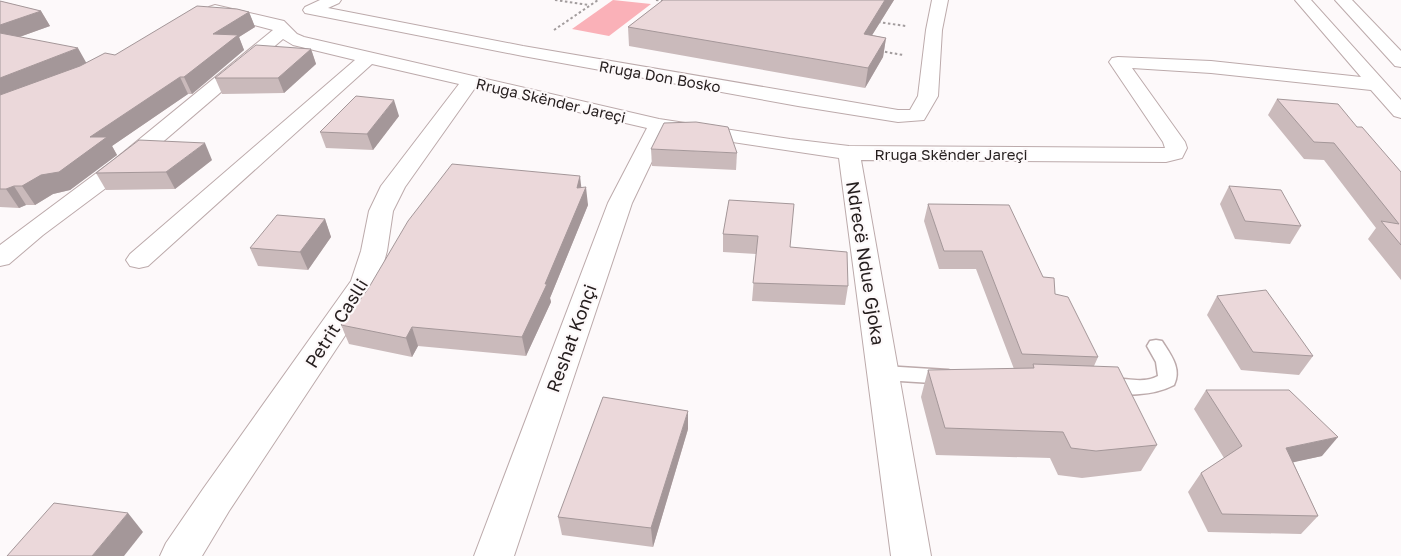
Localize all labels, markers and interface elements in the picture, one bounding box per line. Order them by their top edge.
street label: Rruga Don Bosko [598,56,722,96]
street label: Rruga Skënder Jareçi [474,74,628,126]
street label: Rruga Skënder Jareçi [874,145,1028,163]
street label: Ndrecë Ndue Gjoka [842,179,890,347]
street label: Petrit Caslli [300,274,372,372]
street label: Reshat Konçi [541,281,601,395]

